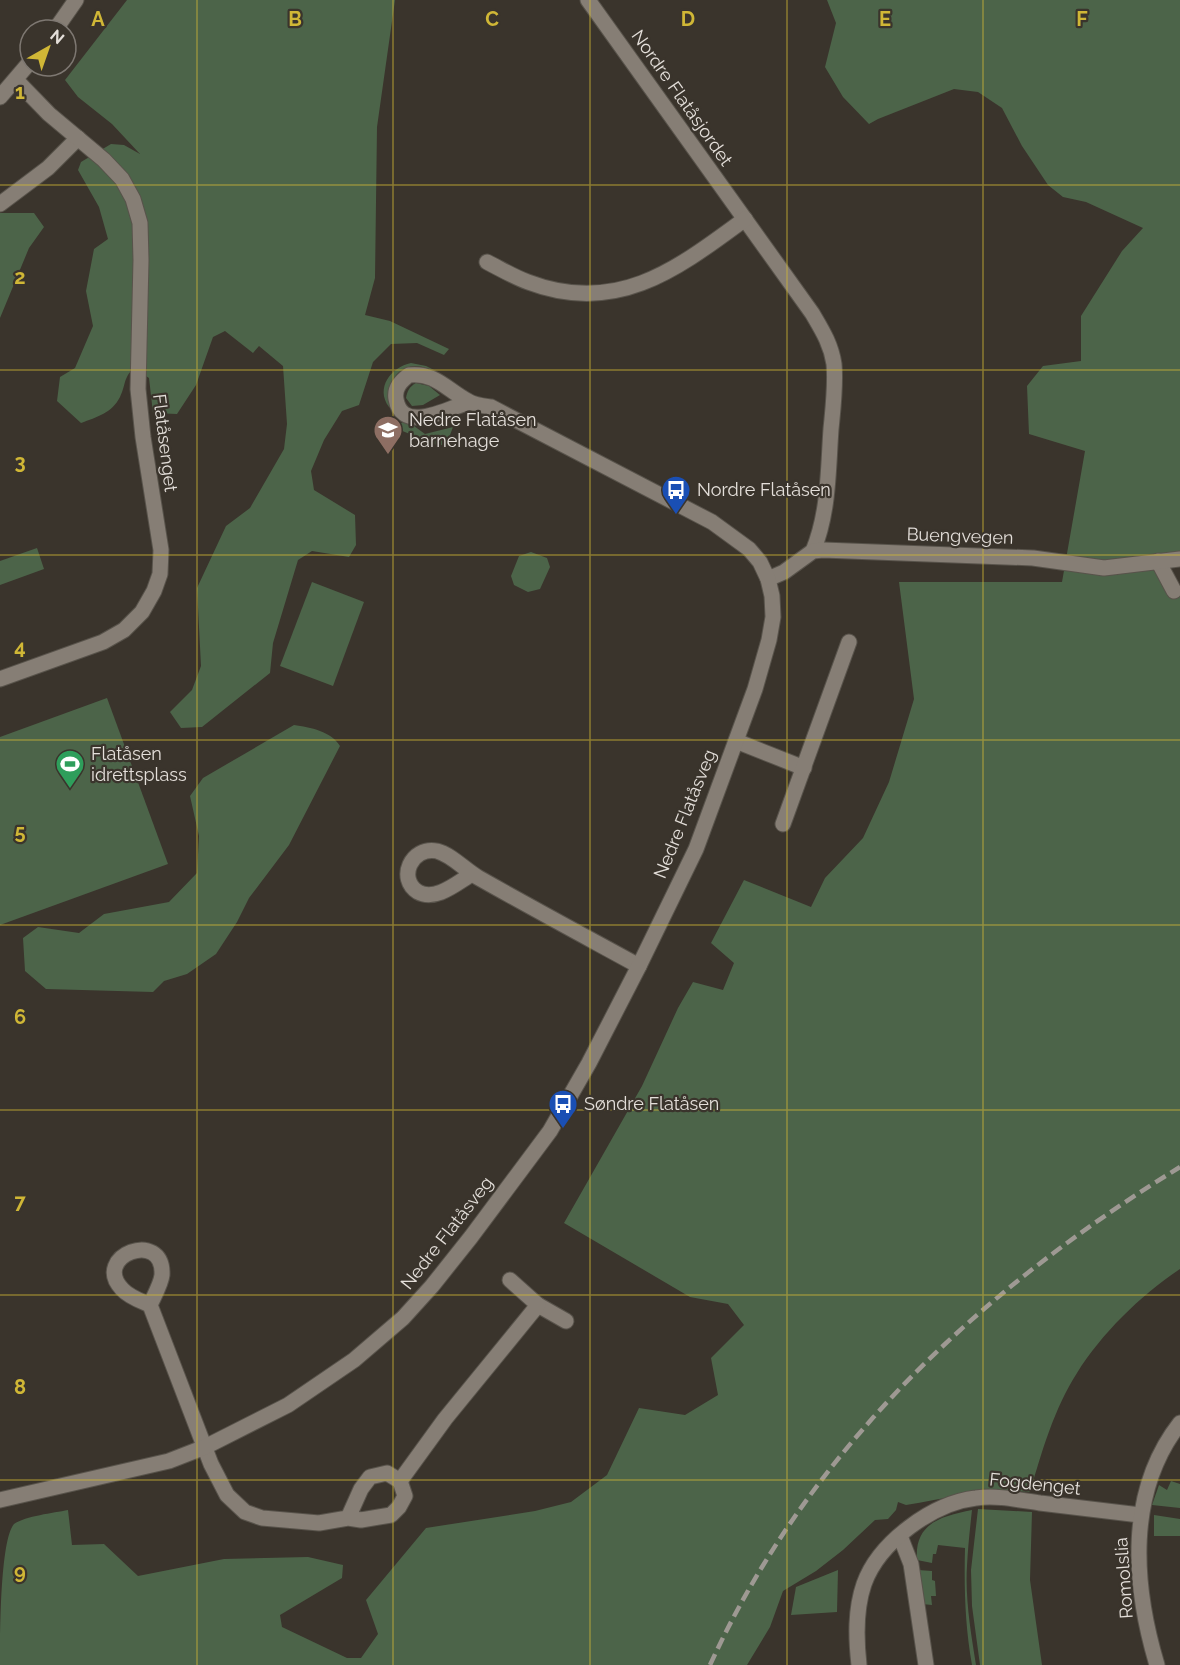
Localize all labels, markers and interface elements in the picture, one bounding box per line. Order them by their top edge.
text: A [91,7,105,31]
text: B [288,7,302,31]
text: C [485,7,499,31]
text: D [681,7,695,31]
text: E [879,7,891,31]
text: F [1076,7,1088,31]
north arrow [18,18,78,78]
text: N [47,26,68,48]
street label: Nordre Flatåsjordet [628,26,737,170]
text: 1 [15,80,25,104]
text: 2 [14,265,26,289]
street label: Flatåsenget [149,393,182,493]
place label: Nedre Flatåsen barnehage [409,409,537,451]
school or university icon: Nedre Flatåsen barnehage [372,414,404,456]
text: 3 [14,450,26,474]
bus stop icon: Nordre Flatåsen [660,474,692,516]
place label: Nordre Flatåsen [697,479,831,500]
street label: Buengvegen [906,523,1014,548]
text: 4 [14,635,26,659]
place label: Flatåsen idrettsplass [91,743,187,785]
street label: Nedre Flatåsveg [649,746,720,881]
sports icon: Flatåsen idrettsplass [54,748,86,790]
text: 5 [14,820,26,844]
text: 6 [14,1005,26,1029]
bus stop icon: Søndre Flatåsen [547,1088,579,1130]
place label: Søndre Flatåsen [584,1093,719,1114]
street label: Nedre Flatåsveg [396,1172,497,1293]
text: 7 [14,1190,26,1214]
text: 8 [14,1375,26,1399]
street label: Fogdenget [988,1468,1082,1499]
street label: Romolslia [1110,1537,1137,1619]
text: 9 [14,1560,26,1584]

